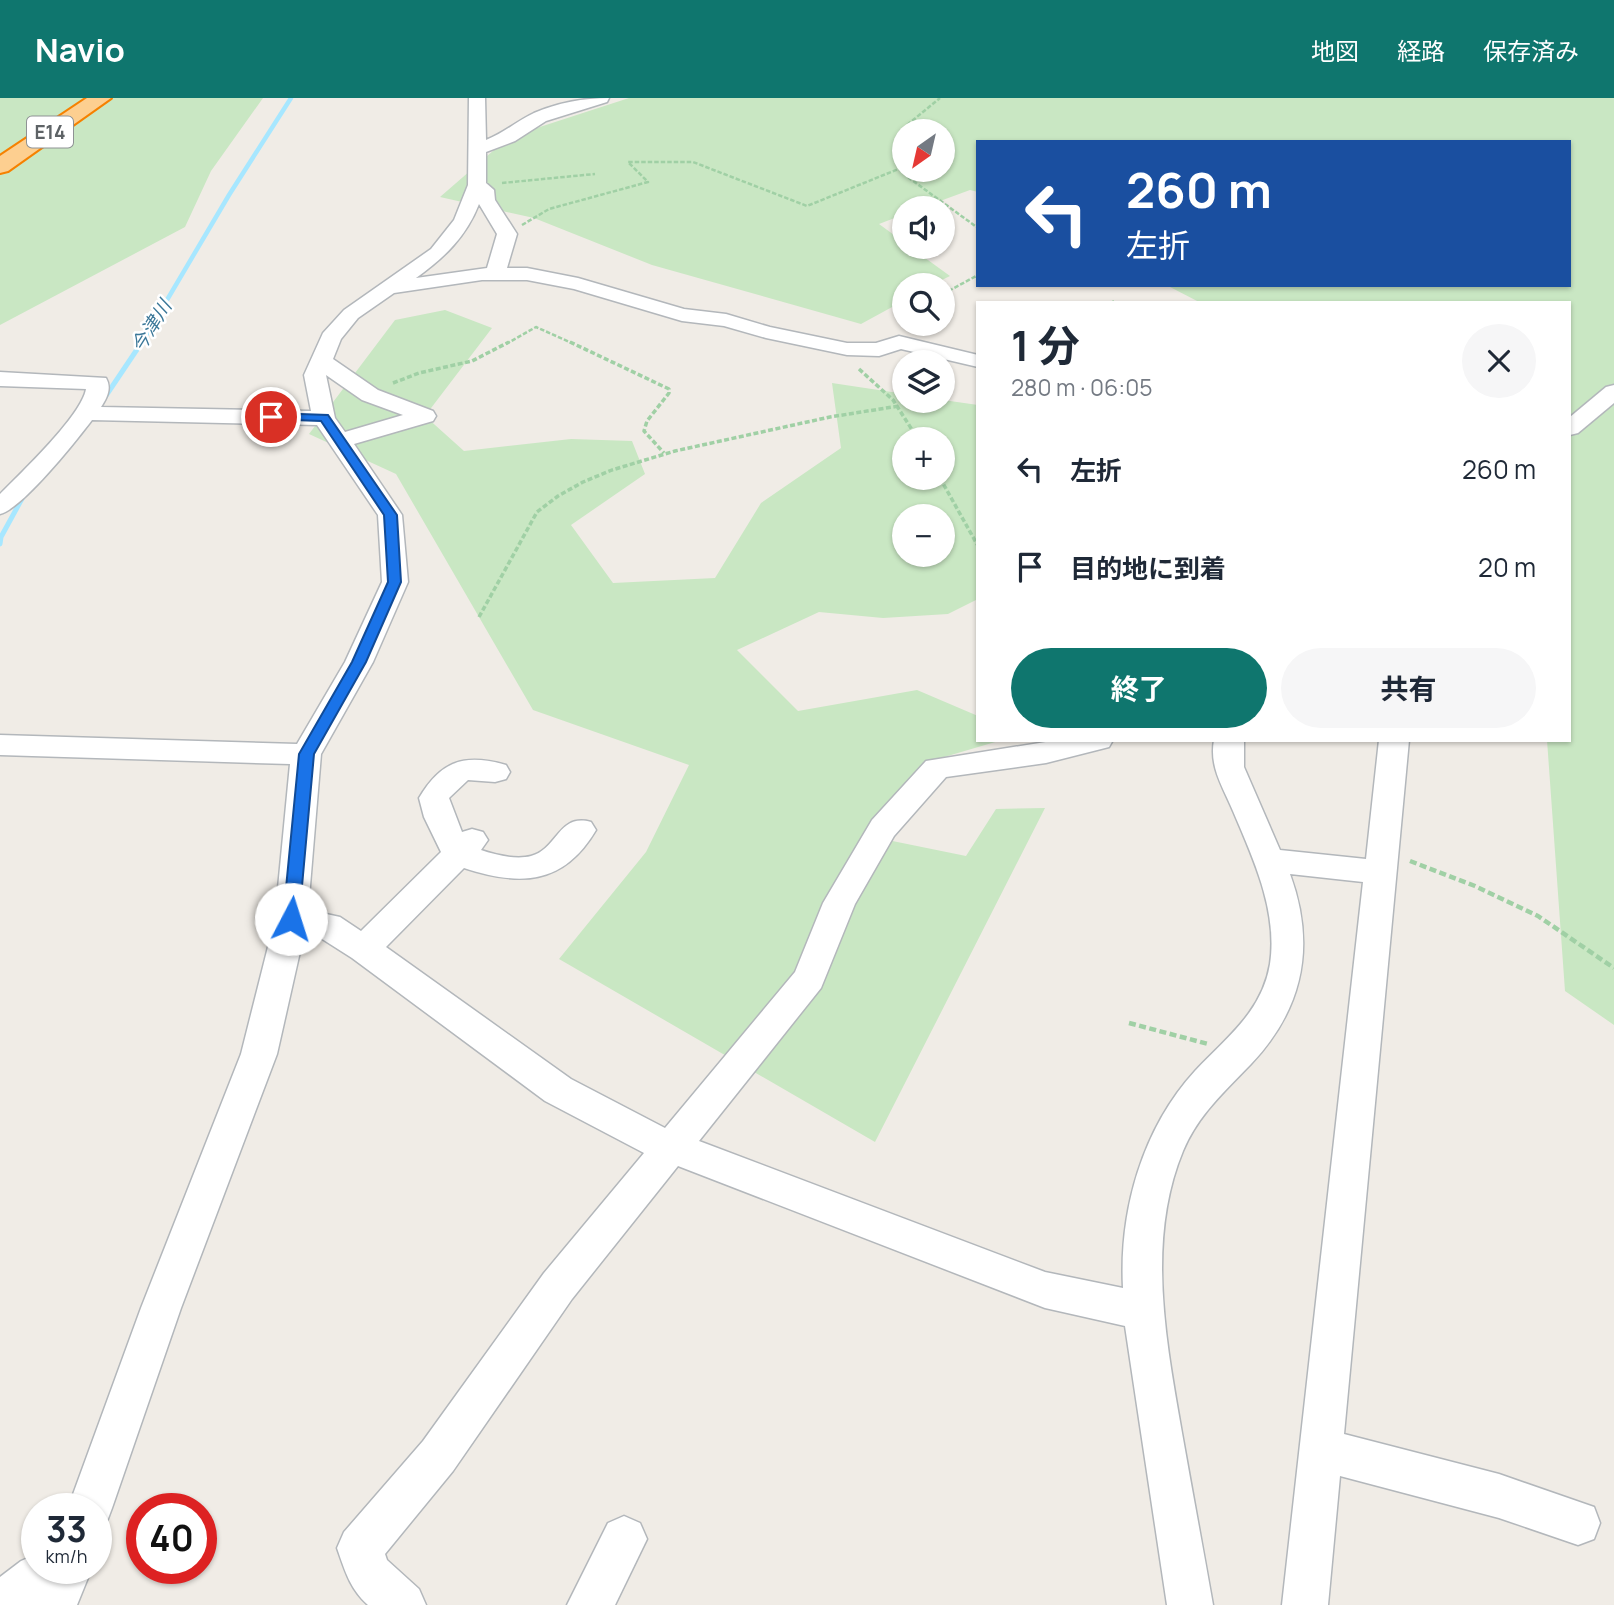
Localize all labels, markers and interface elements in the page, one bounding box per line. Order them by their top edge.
text: Navio [35,27,125,72]
text: 地図 [1311,34,1359,67]
text: 経路 [1397,34,1445,67]
text: 保存済み [1483,34,1579,67]
road number: E14 [27,116,73,148]
north arrow [892,119,956,182]
map controls [892,119,955,567]
text: 260 m [1126,156,1272,223]
icon: left [1011,168,1102,259]
button: sound [892,196,955,259]
text: 左折 [1126,223,1190,267]
button: search [892,273,955,336]
water label: 今津川 [125,293,178,357]
text: 1 分 [1011,316,1080,374]
button: close [1462,324,1536,398]
button: layers [892,350,955,413]
text: 280 m · 06:05 [1011,371,1153,403]
pin [241,387,301,447]
icon: arrive [252,398,290,436]
button: + [892,427,955,490]
icon: left [1011,450,1049,488]
text: 260 m [1462,451,1536,487]
text: 左折 [1070,452,1122,488]
button: − [892,504,955,567]
icon: arrive [1011,548,1049,586]
text: 20 m [1478,549,1536,585]
text: 目的地に到着 [1070,550,1226,586]
button: 終了 [1011,648,1267,728]
button: 共有 [1281,648,1536,728]
position arrow [254,882,328,956]
speed limit sign: 40 [126,1493,217,1584]
text: 33 [46,1505,87,1553]
text: km/h [46,1544,87,1568]

